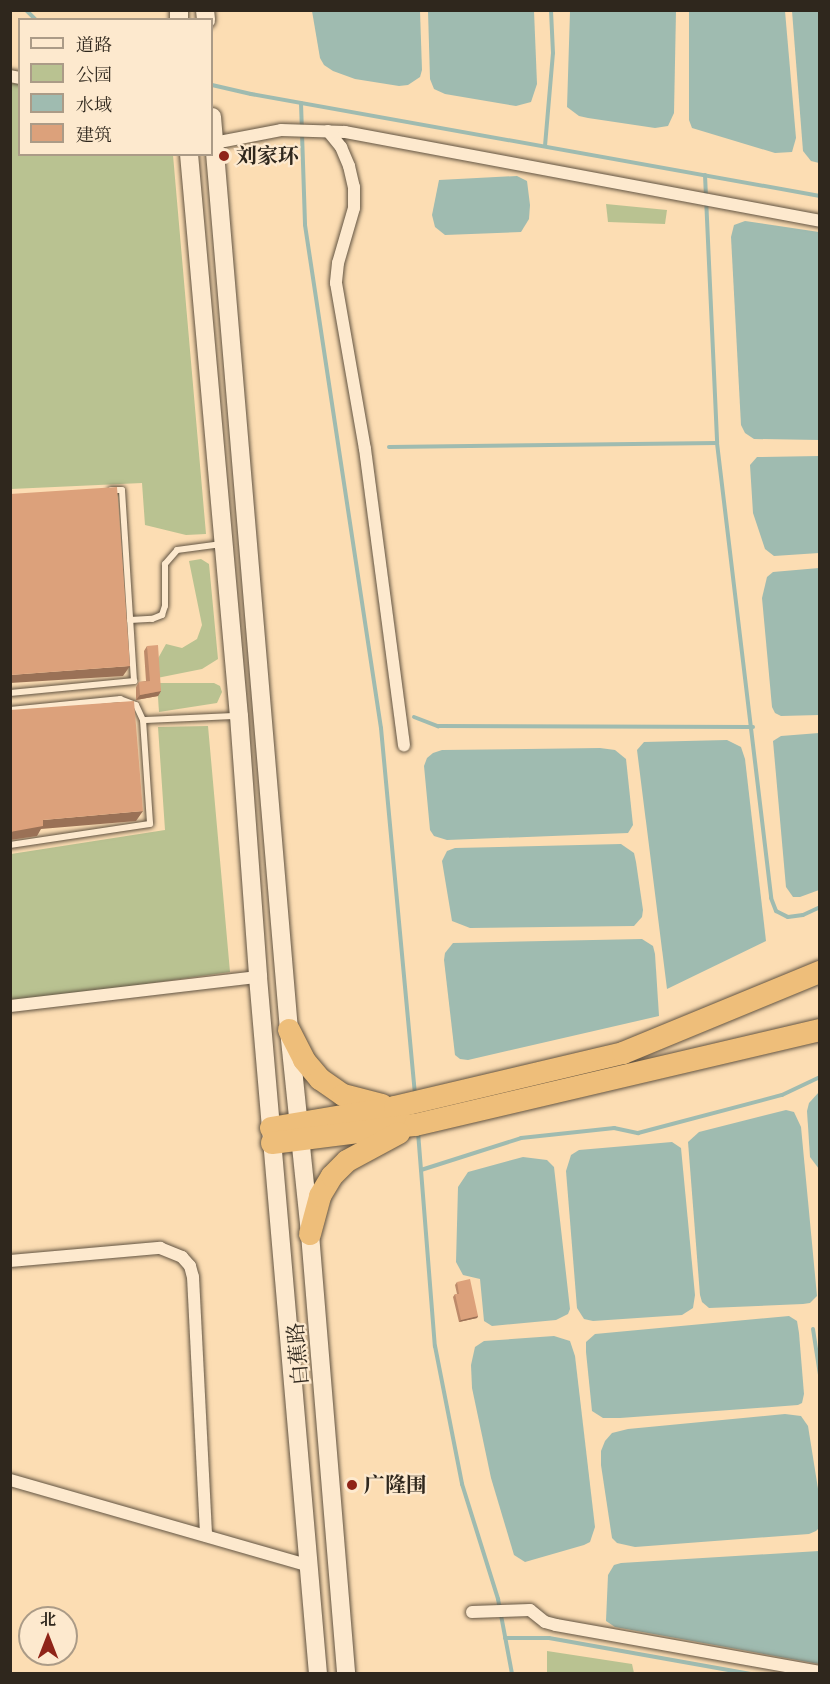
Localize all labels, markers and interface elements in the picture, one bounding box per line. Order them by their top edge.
legend [18,18,213,156]
text: 道路 [76,35,112,56]
text: 公园 [76,65,112,86]
text: 水域 [76,95,112,116]
text: 建筑 [76,125,112,146]
place label: 刘家环 [236,143,299,169]
marker: 刘家环 [217,149,231,163]
street label: 白蕉路 [283,1322,313,1386]
place label: 广隆围 [364,1472,427,1498]
marker: 广隆围 [345,1478,359,1492]
north arrow [18,1606,78,1666]
text: 北 [40,1610,56,1629]

